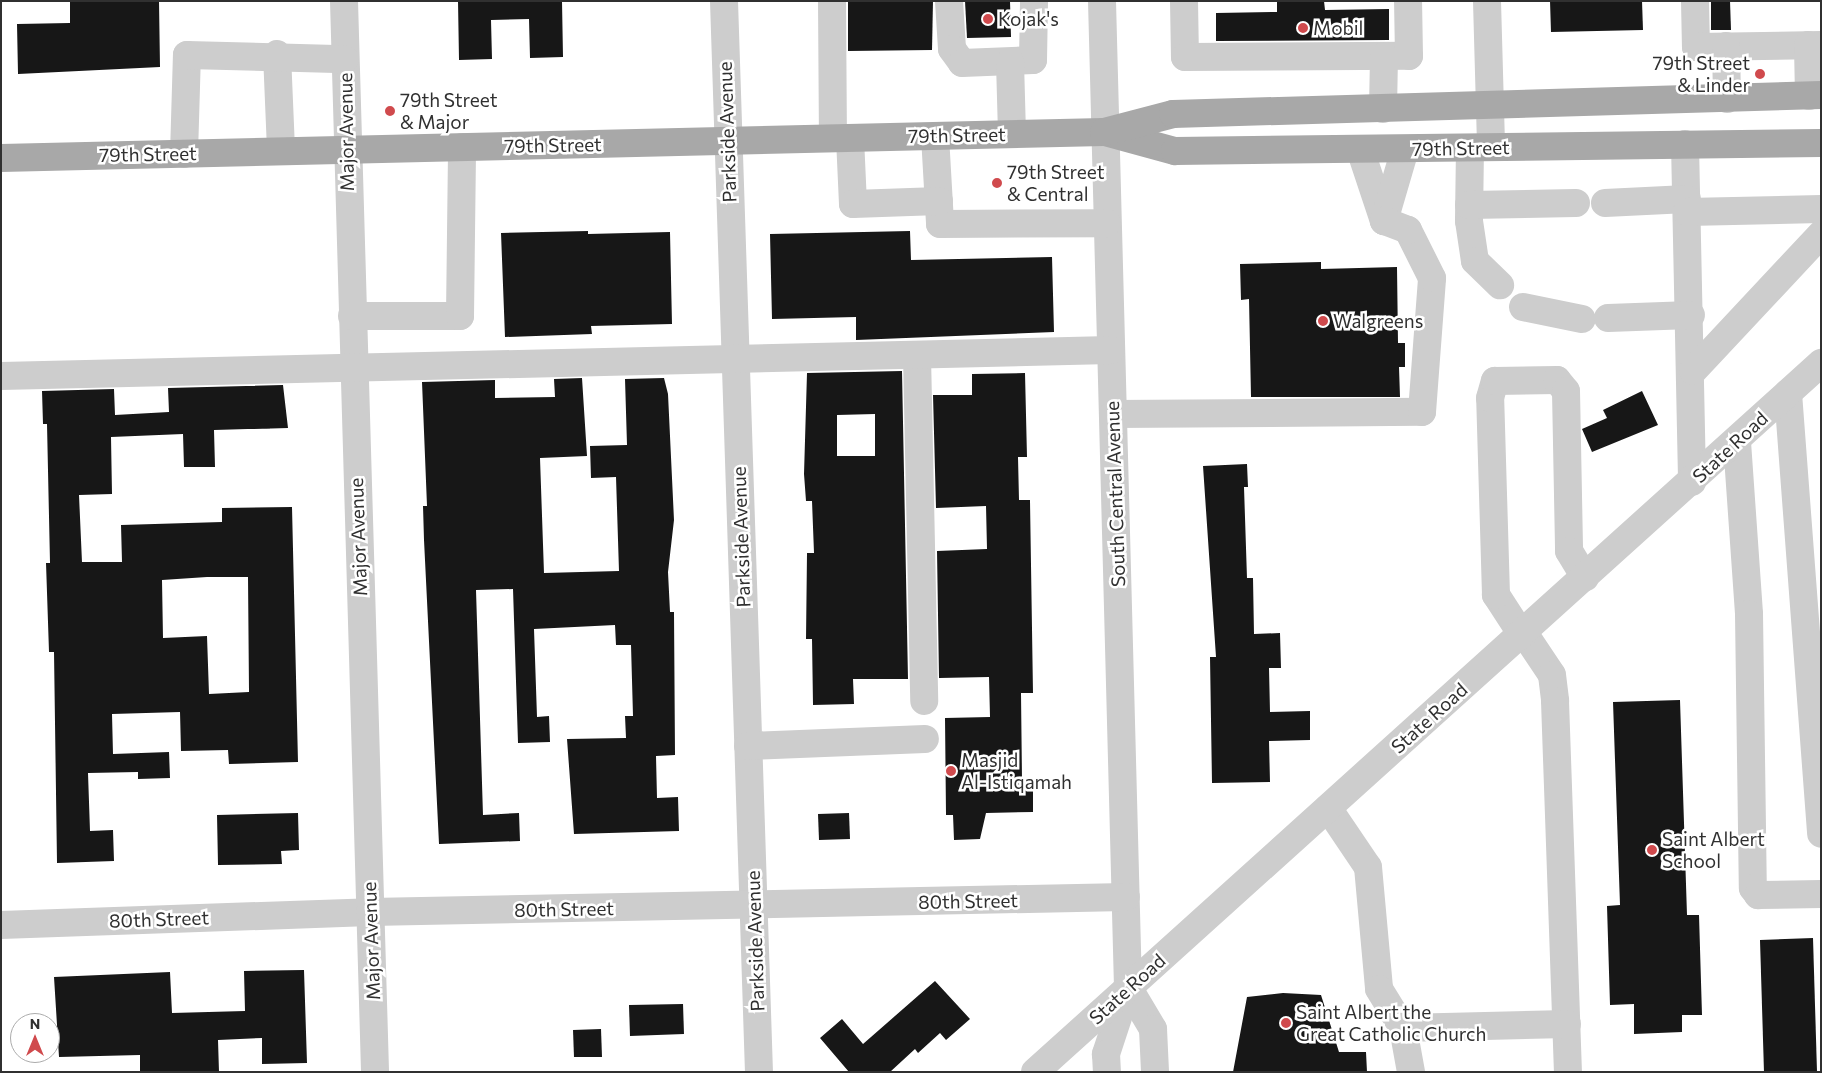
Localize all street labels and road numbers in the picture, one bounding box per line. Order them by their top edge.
street label: Parkside Avenue [713,61,741,203]
street label: Major Avenue [334,72,358,192]
street label: 79th Street [908,123,1006,147]
street label: 79th Street [504,133,602,157]
street label: 79th Street [1412,136,1510,160]
street label: 79th Street [99,142,197,166]
street label: South Central Avenue [1100,401,1130,587]
street label: State Road [1688,406,1772,488]
street label: Parkside Avenue [727,466,755,608]
street label: Major Avenue [345,477,371,597]
street label: State Road [1386,678,1472,758]
street label: Parkside Avenue [741,870,769,1012]
street label: Major Avenue [358,881,384,1001]
street label: 80th Street [918,889,1018,913]
street label: 80th Street [514,897,614,921]
street label: 80th Street [109,906,209,932]
street label: State Road [1084,949,1170,1029]

